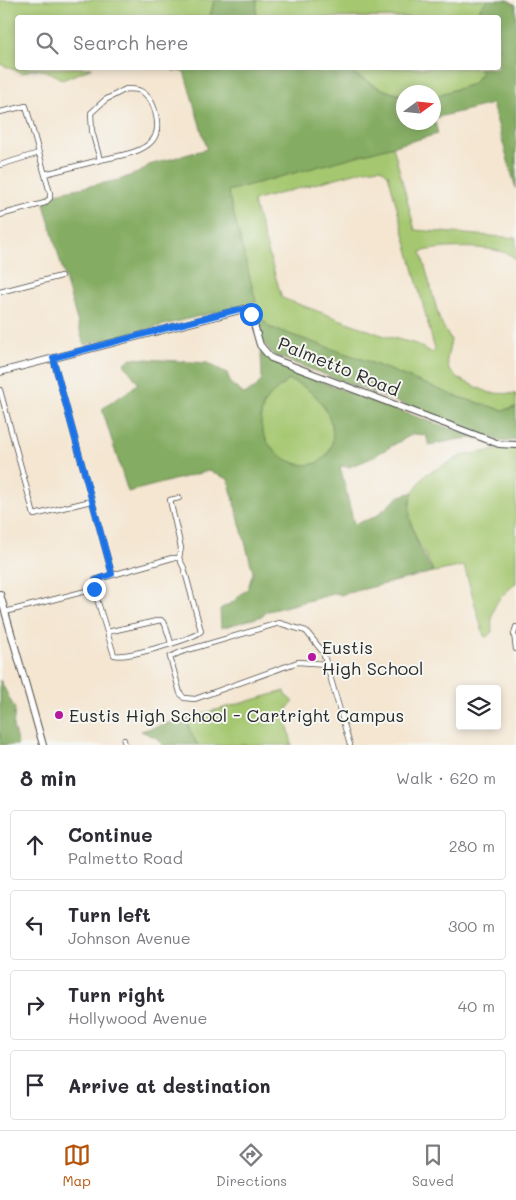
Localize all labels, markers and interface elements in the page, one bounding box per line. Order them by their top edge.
search box [15,15,501,70]
icon: search [33,29,61,57]
text: Search here [73,30,189,55]
north arrow [396,85,441,130]
route start [240,303,263,326]
street label: Palmetto Road [275,331,403,401]
route end [83,578,106,601]
place label: Eustis High School [322,635,423,680]
marker: Eustis High School [306,651,318,663]
map controls [456,685,501,730]
button: layers [456,685,501,730]
place label: Eustis High School - Cartright Campus [69,703,404,727]
marker: Eustis High School - Cartright Campus [53,709,65,721]
text: 8 min [20,764,76,791]
text: Walk · 620 m [396,767,496,788]
text: Continue [68,822,153,847]
icon: ahead [21,831,49,859]
text: 280 m [449,835,495,856]
text: Palmetto Road [68,847,183,868]
text: Turn left [68,902,151,927]
icon: left [21,911,49,939]
text: 300 m [448,915,495,936]
text: Johnson Avenue [68,927,191,948]
text: Turn right [68,982,165,1007]
icon: right [21,991,49,1019]
text: 40 m [458,995,495,1016]
text: Hollywood Avenue [68,1007,207,1028]
icon: arrive [21,1071,49,1099]
text: Arrive at destination [68,1073,271,1098]
tab: Map [62,1141,91,1190]
tab: Directions [216,1141,287,1190]
tab: Saved [412,1141,454,1190]

